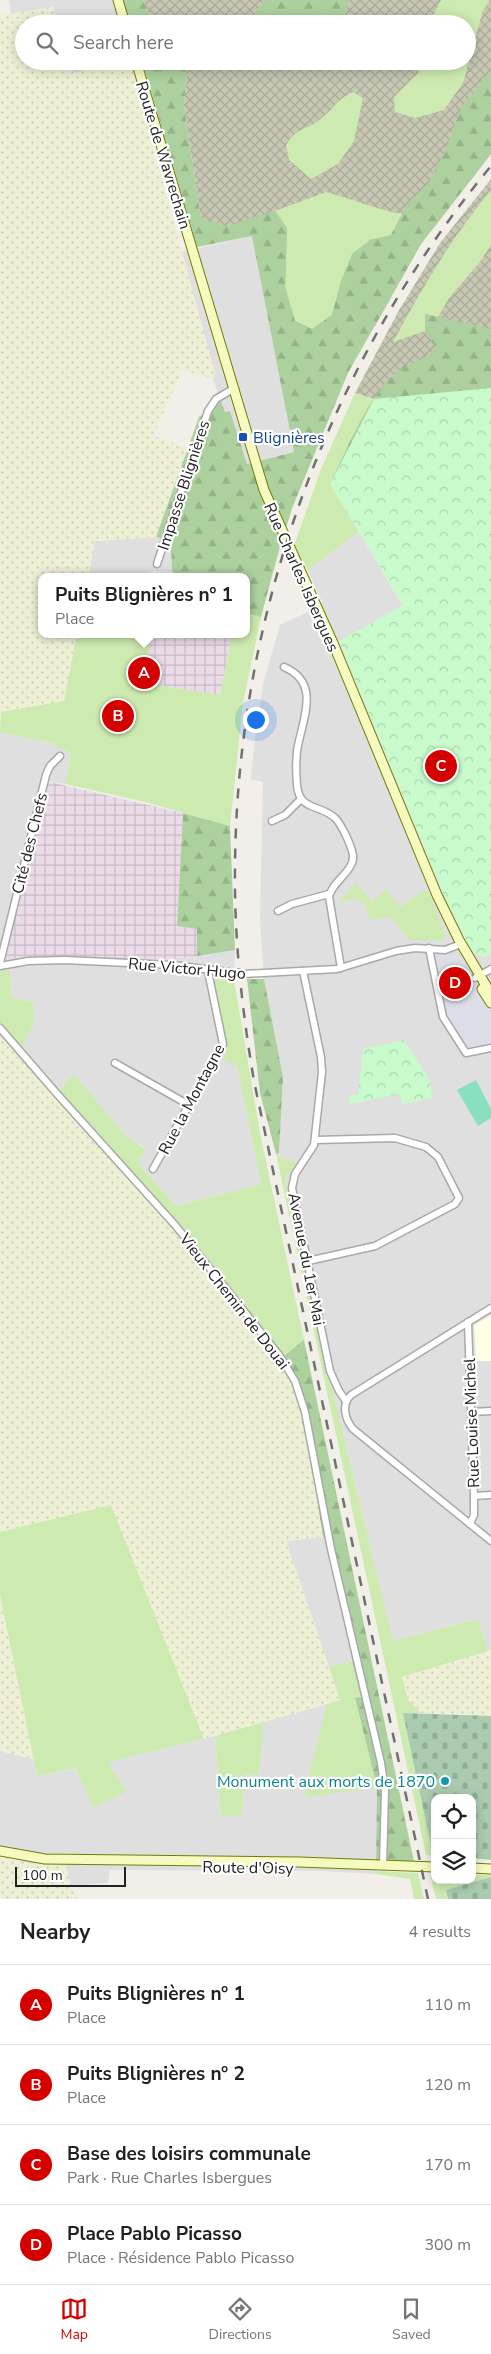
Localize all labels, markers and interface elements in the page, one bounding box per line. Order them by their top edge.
search box [15,15,476,70]
icon: search [33,29,61,57]
text: Search here [73,30,174,56]
street label: Route de Wavrechain [130,79,196,232]
street label: Impasse Blignières [153,418,215,553]
place label: Blignières [253,427,325,449]
marker: Blignières [237,431,249,443]
street label: Rue Charles Isbergues [258,499,344,655]
popup [38,573,250,638]
text: Puits Blignières n° 1 [55,582,233,608]
text: Place [55,608,94,630]
pin: A [128,654,160,692]
pin: B [102,697,134,735]
your location [243,707,269,733]
pin: C [425,747,457,785]
street label: Cité des Chefs [7,790,53,896]
street label: Rue Victor Hugo [127,953,247,985]
pin: D [439,964,471,1002]
street label: Rue la Montagne [153,1040,230,1159]
street label: Avenue du 1er Mai [282,1191,330,1327]
street label: Vieux Chemin de Douai [173,1228,294,1374]
street label: Rue Louise Michel [459,1357,485,1488]
place label: Monument aux morts de 1870 [217,1771,435,1793]
marker: Monument aux morts de 1870 [439,1775,451,1787]
map controls [431,1794,476,1884]
button: locate [431,1794,476,1839]
button: layers [431,1839,476,1884]
street label: Route d'Oisy [202,1856,295,1880]
scale bar [15,1864,126,1887]
text: 100 m [22,1866,63,1885]
text: Nearby [20,1918,90,1946]
text: 4 results [409,1921,471,1943]
text: Puits Blignières n° 1 [67,1981,245,2007]
text: A [30,1994,42,2016]
text: 110 m [424,1994,471,2016]
text: Place [67,2007,106,2029]
text: Puits Blignières n° 2 [67,2061,245,2087]
text: B [30,2074,42,2096]
text: 120 m [424,2074,471,2096]
text: Place [67,2087,106,2109]
text: Base des loisirs communale [67,2141,311,2167]
text: C [31,2154,41,2176]
text: 170 m [424,2154,471,2176]
text: Park · Rue Charles Isbergues [67,2167,272,2189]
text: Place Pablo Picasso [67,2221,242,2247]
text: D [30,2234,42,2256]
text: 300 m [424,2234,471,2256]
text: Place · Résidence Pablo Picasso [67,2247,294,2269]
tab: Map [60,2295,88,2344]
tab: Directions [209,2295,272,2344]
tab: Saved [392,2295,431,2344]

